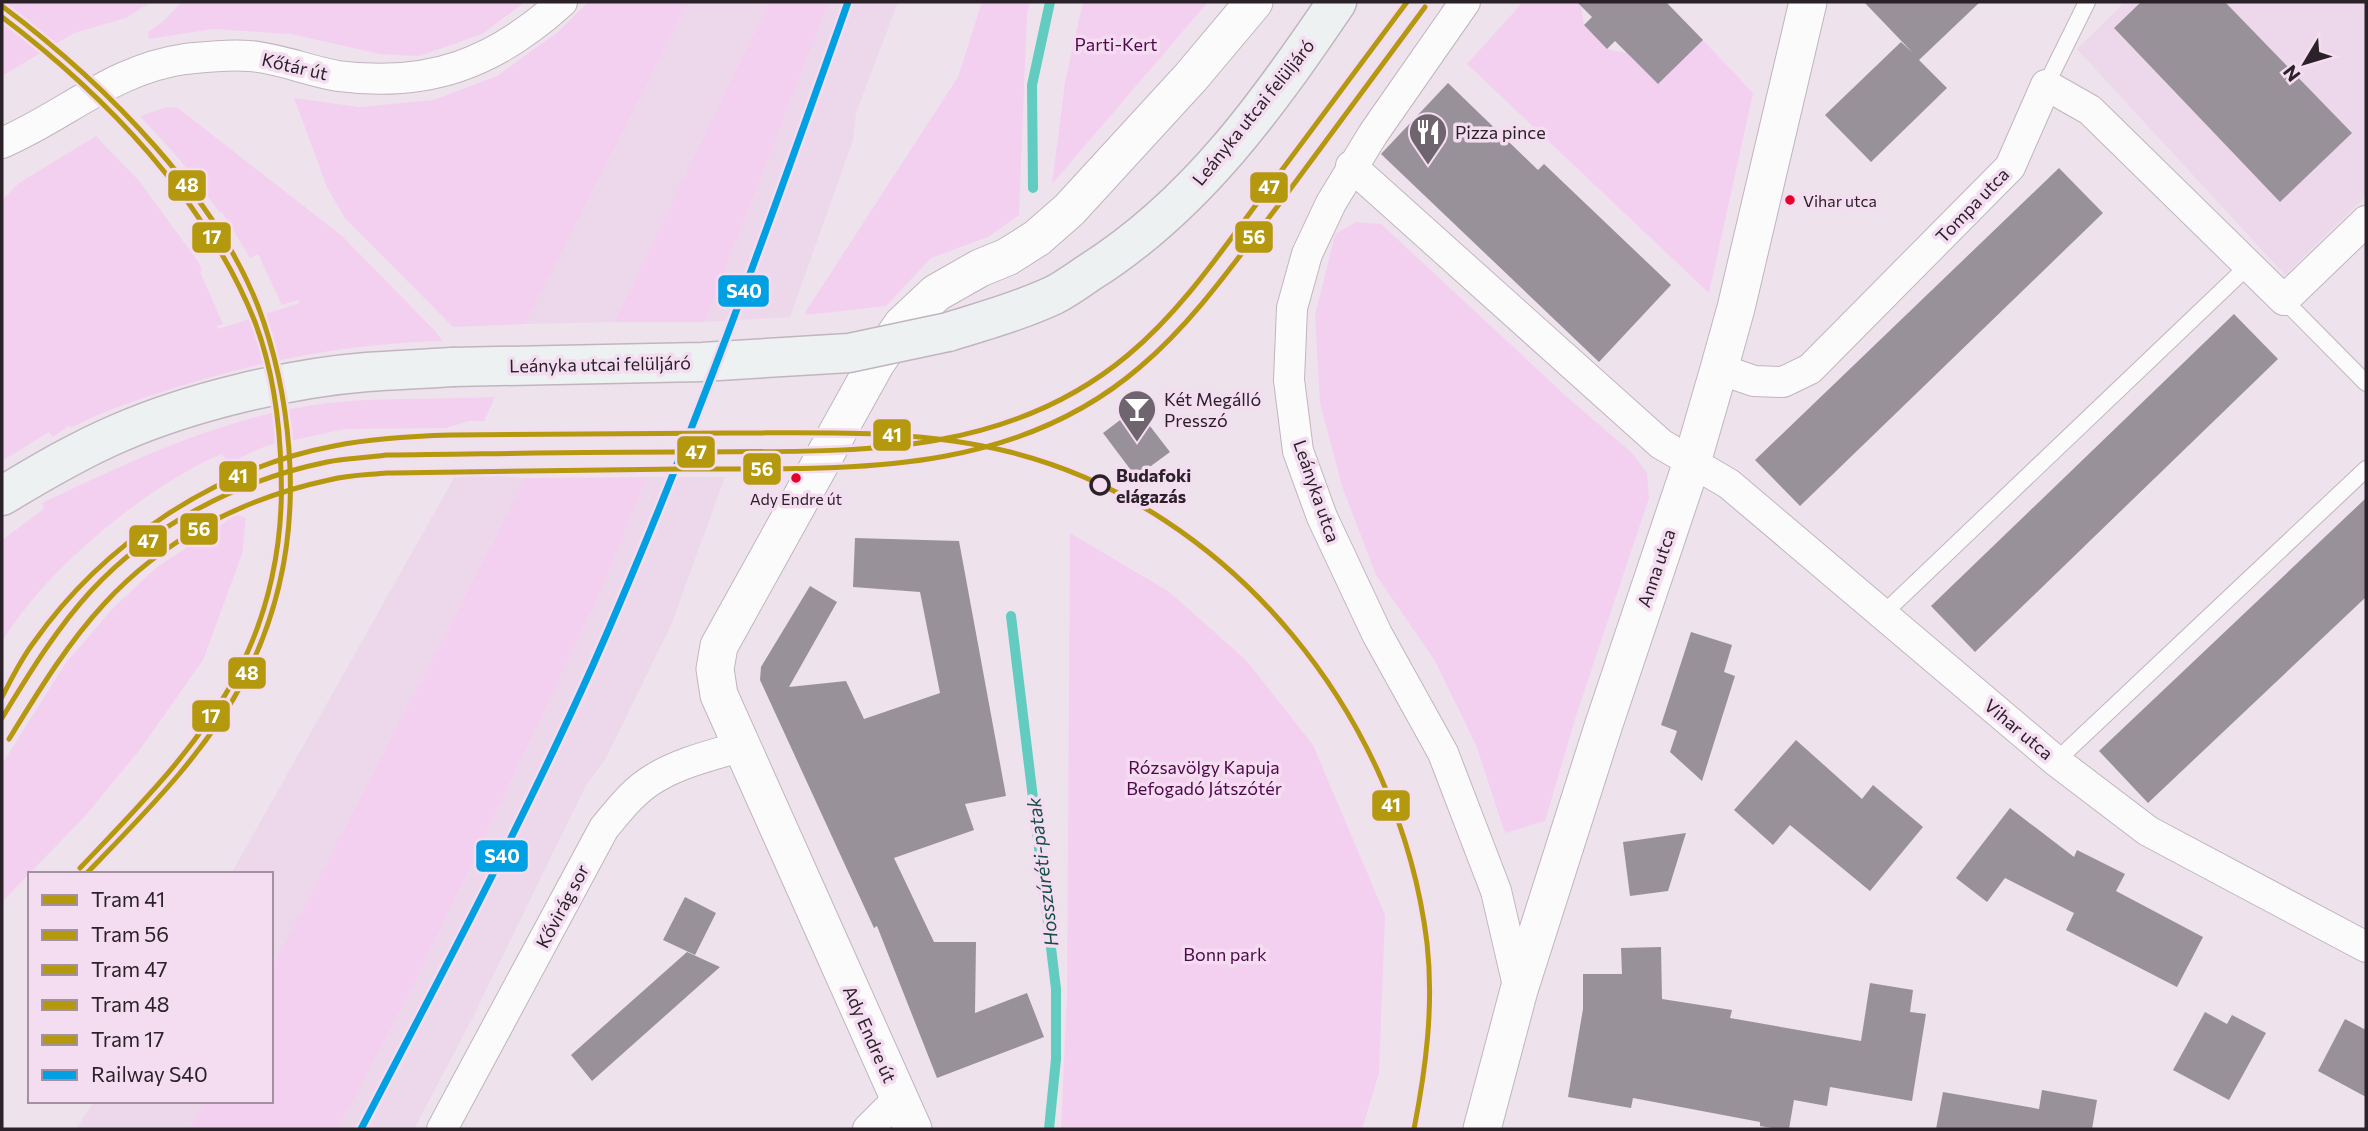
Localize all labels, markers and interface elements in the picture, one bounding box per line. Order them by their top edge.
north arrow [2270,28,2340,98]
park label: Parti-Kert [1074,33,1158,55]
street label: Leányka utcai felüljáró [1187,34,1319,190]
street label: Kőtár út [260,48,330,84]
text: N [2278,61,2305,86]
restaurant icon: Pizza pince [1407,111,1449,166]
place label: Pizza pince [1455,121,1546,143]
street label: Tompa utca [1931,163,2013,247]
line badge: 48 [167,169,207,202]
line badge: 47 [1249,171,1289,204]
text: 48 [175,173,199,196]
text: 47 [1258,175,1280,198]
place label: Vihar utca [1803,191,1877,210]
marker: Vihar utca [1783,193,1797,207]
line badge: 56 [1234,220,1274,254]
line badge: 17 [191,221,232,254]
text: 17 [202,225,222,248]
text: 56 [1243,225,1265,248]
line badge: S40 [717,274,770,308]
text: S40 [726,279,762,302]
street label: Leányka utcai felüljáró [509,351,691,377]
bar icon: Két Megálló Presszó [1116,388,1158,443]
place label: Két Megálló Presszó [1164,388,1261,431]
line badge: 41 [872,418,912,452]
text: 41 [882,423,902,446]
line badge: 47 [676,435,716,469]
street label: Leányka utca [1289,437,1345,545]
text: 47 [685,440,707,463]
line badge: 56 [742,452,782,486]
text: 56 [751,457,773,480]
line badge: 41 [218,460,258,493]
text: 41 [228,464,248,487]
place label: Budafoki elágazás [1116,464,1191,507]
marker: Ady Endre út [789,471,803,485]
marker: Budafoki elágazás [1090,475,1110,495]
place label: Ady Endre út [750,489,843,508]
line badge: 56 [179,512,219,546]
text: 56 [188,517,210,540]
line badge: 47 [128,524,168,558]
street label: Anna utca [1632,526,1680,610]
text: 47 [137,529,159,552]
line badge: 48 [227,656,267,690]
text: 48 [235,661,259,684]
street label: Vihar utca [1980,694,2058,764]
line badge: 17 [191,699,231,733]
text: 17 [201,704,221,727]
park label: Rózsavölgy Kapuja Befogadó Játszótér [1126,756,1282,799]
line badge: 41 [1371,789,1411,822]
text: 41 [1381,793,1401,816]
water label: Hosszúréti-patak [1021,796,1063,948]
line badge: S40 [475,839,529,873]
text: S40 [484,844,520,867]
street label: Kővirág sor [531,860,593,952]
legend [28,872,273,1103]
text: Tram 41 [91,886,165,911]
text: Tram 56 [91,921,169,946]
park label: Bonn park [1183,943,1267,965]
text: Tram 47 [91,956,167,981]
street label: Ady Endre út [839,982,901,1086]
text: Tram 48 [91,991,170,1016]
text: Tram 17 [91,1026,164,1051]
text: Railway S40 [91,1061,208,1086]

